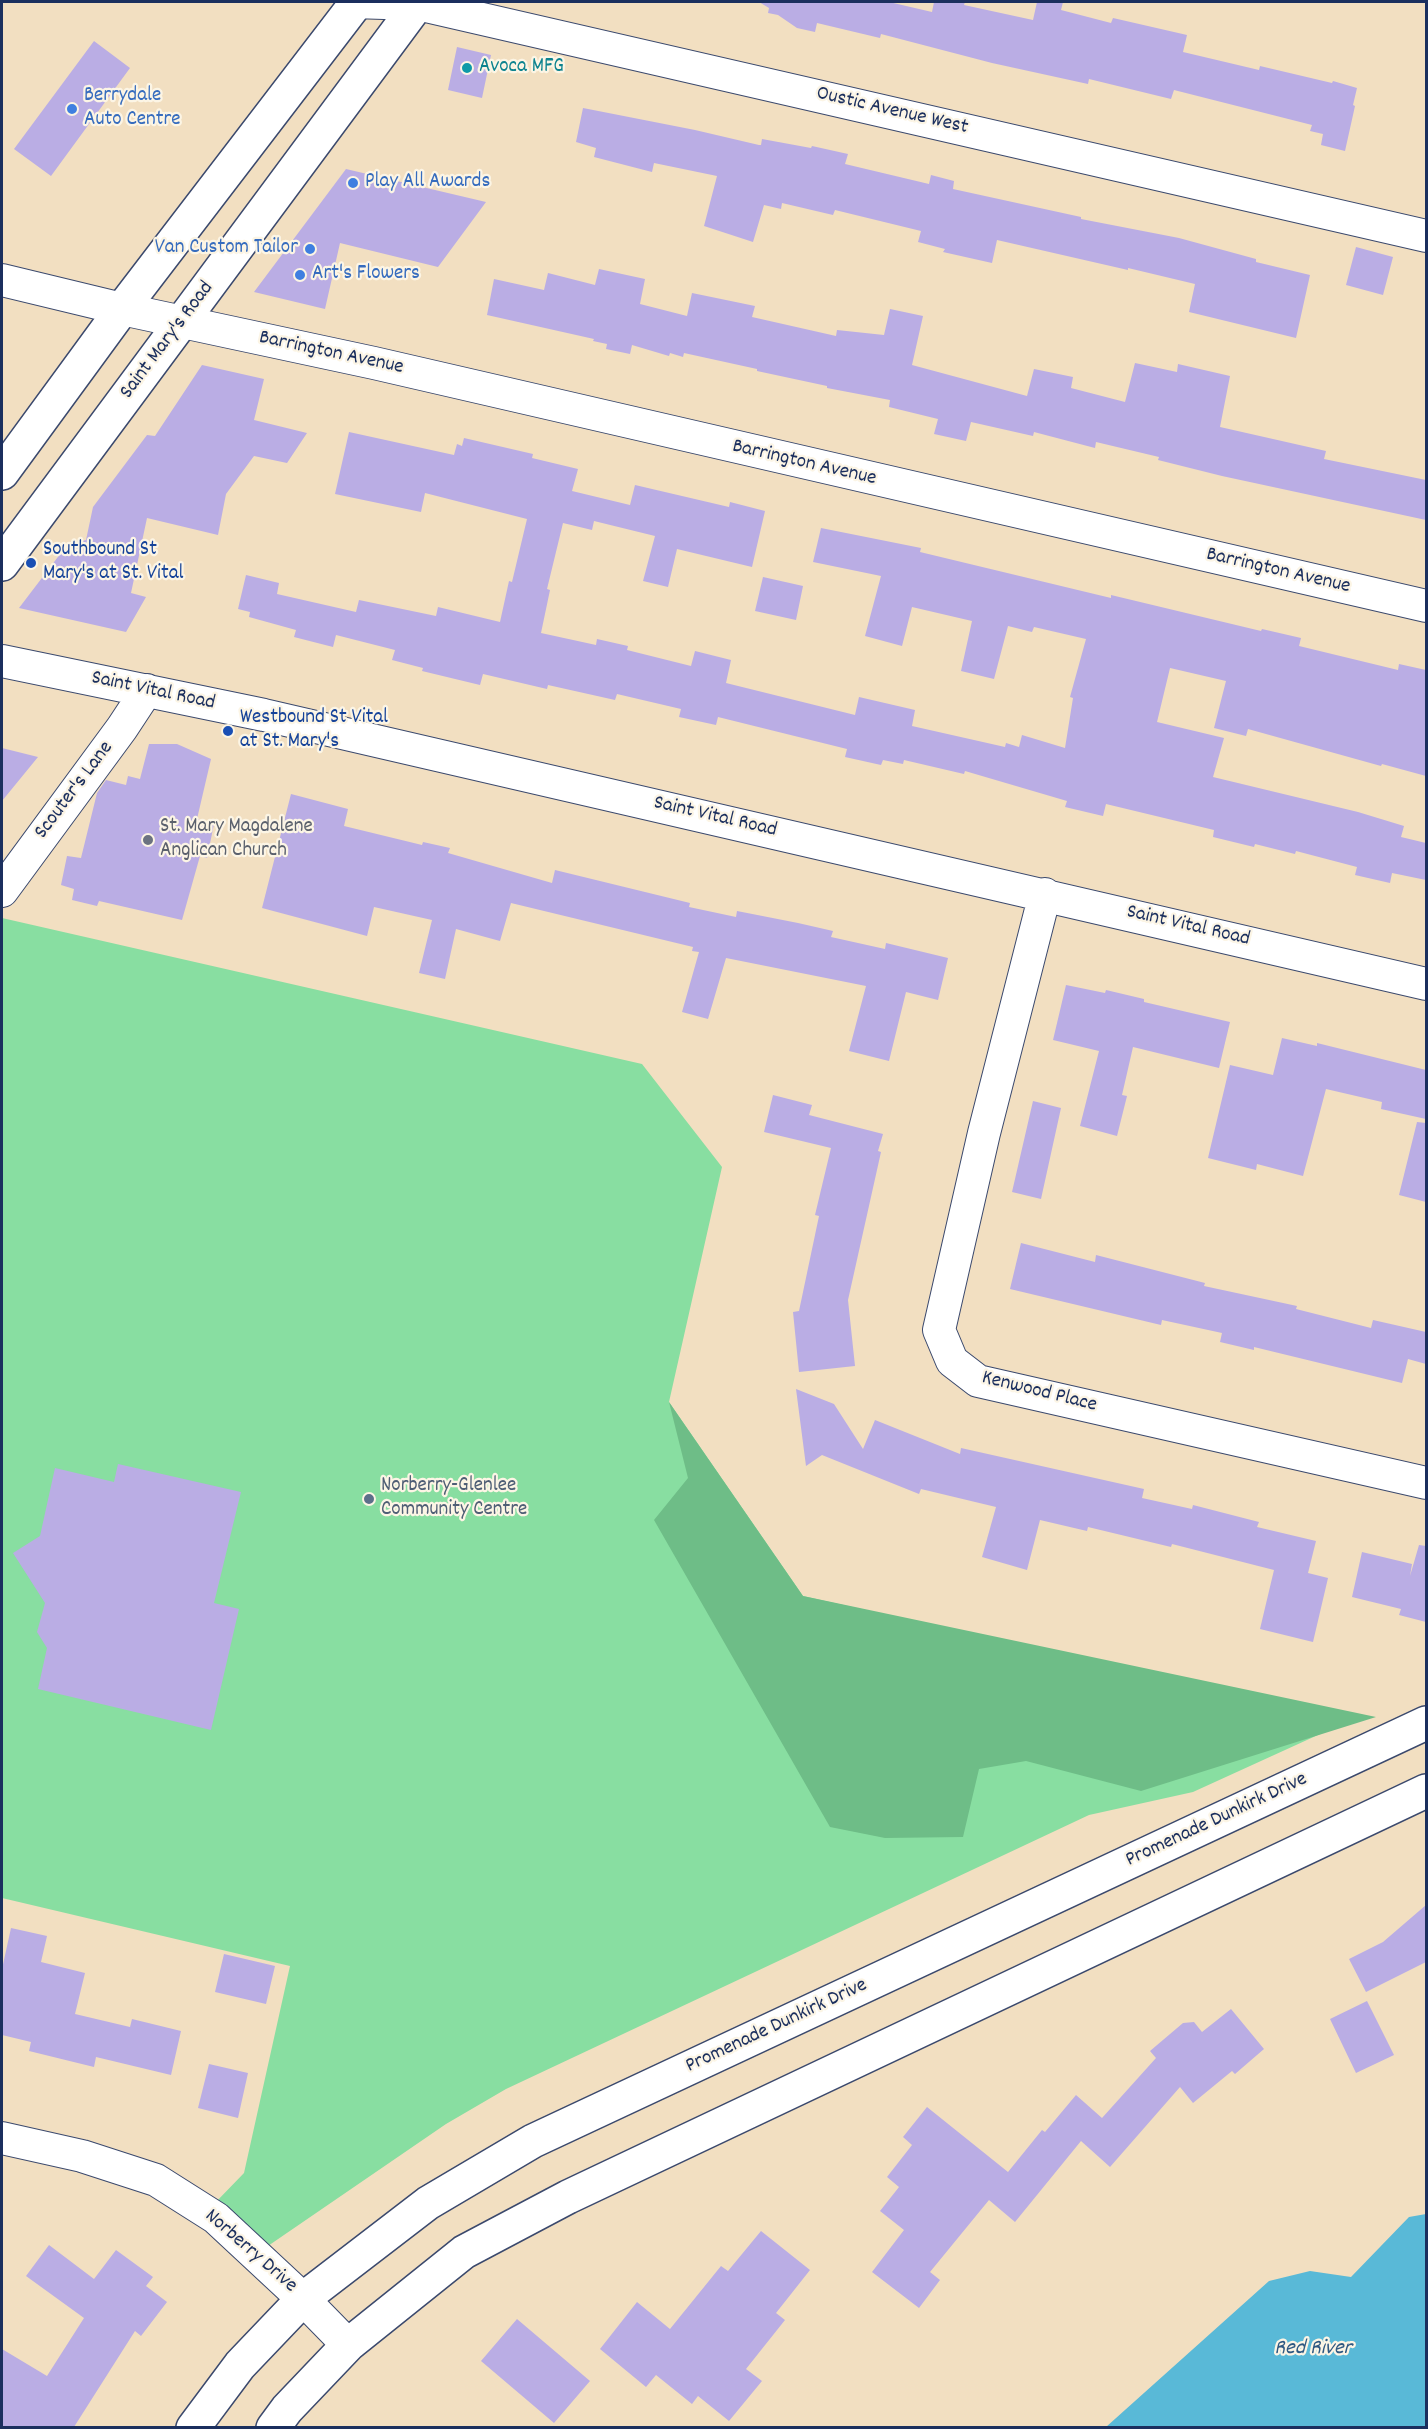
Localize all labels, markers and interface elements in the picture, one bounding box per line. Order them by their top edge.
place label: Avoca MFG [479,55,564,81]
marker: Avoca MFG [460,61,474,75]
street label: Oustic Avenue West [814,82,970,142]
place label: Berrydale Auto Centre [84,84,181,134]
marker: Berrydale Auto Centre [65,102,79,116]
place label: Play All Awards [365,170,490,196]
marker: Play All Awards [346,176,360,190]
place label: Van Custom Tailor [155,236,298,262]
marker: Van Custom Tailor [303,242,317,256]
place label: Art's Flowers [312,262,420,288]
marker: Art's Flowers [293,268,307,282]
street label: Saint Mary's Road [116,277,220,405]
street label: Barrington Avenue [256,326,406,382]
street label: Barrington Avenue [729,435,879,493]
place label: Southbound St Mary's at St. Vital [43,538,183,588]
street label: Barrington Avenue [1203,543,1353,601]
marker: Southbound St Mary's at St. Vital [24,556,38,570]
street label: Saint Vital Road [89,667,217,717]
place label: Westbound St Vital at St. Mary's [240,706,388,756]
marker: Westbound St Vital at St. Mary's [221,724,235,738]
street label: Scouter's Lane [30,737,120,845]
street label: Saint Vital Road [651,792,779,844]
place label: St. Mary Magdalene Anglican Church [160,815,313,865]
marker: St. Mary Magdalene Anglican Church [141,833,155,847]
street label: Saint Vital Road [1124,901,1252,953]
street label: Kenwood Place [979,1367,1099,1419]
place label: Norberry-Glenlee Community Centre [381,1474,527,1524]
marker: Norberry-Glenlee Community Centre [362,1492,376,1506]
street label: Promenade Dunkirk Drive [1122,1768,1312,1874]
street label: Promenade Dunkirk Drive [682,1974,872,2080]
street label: Norberry Drive [198,2205,302,2299]
water label: Red River [1274,2337,1352,2363]

